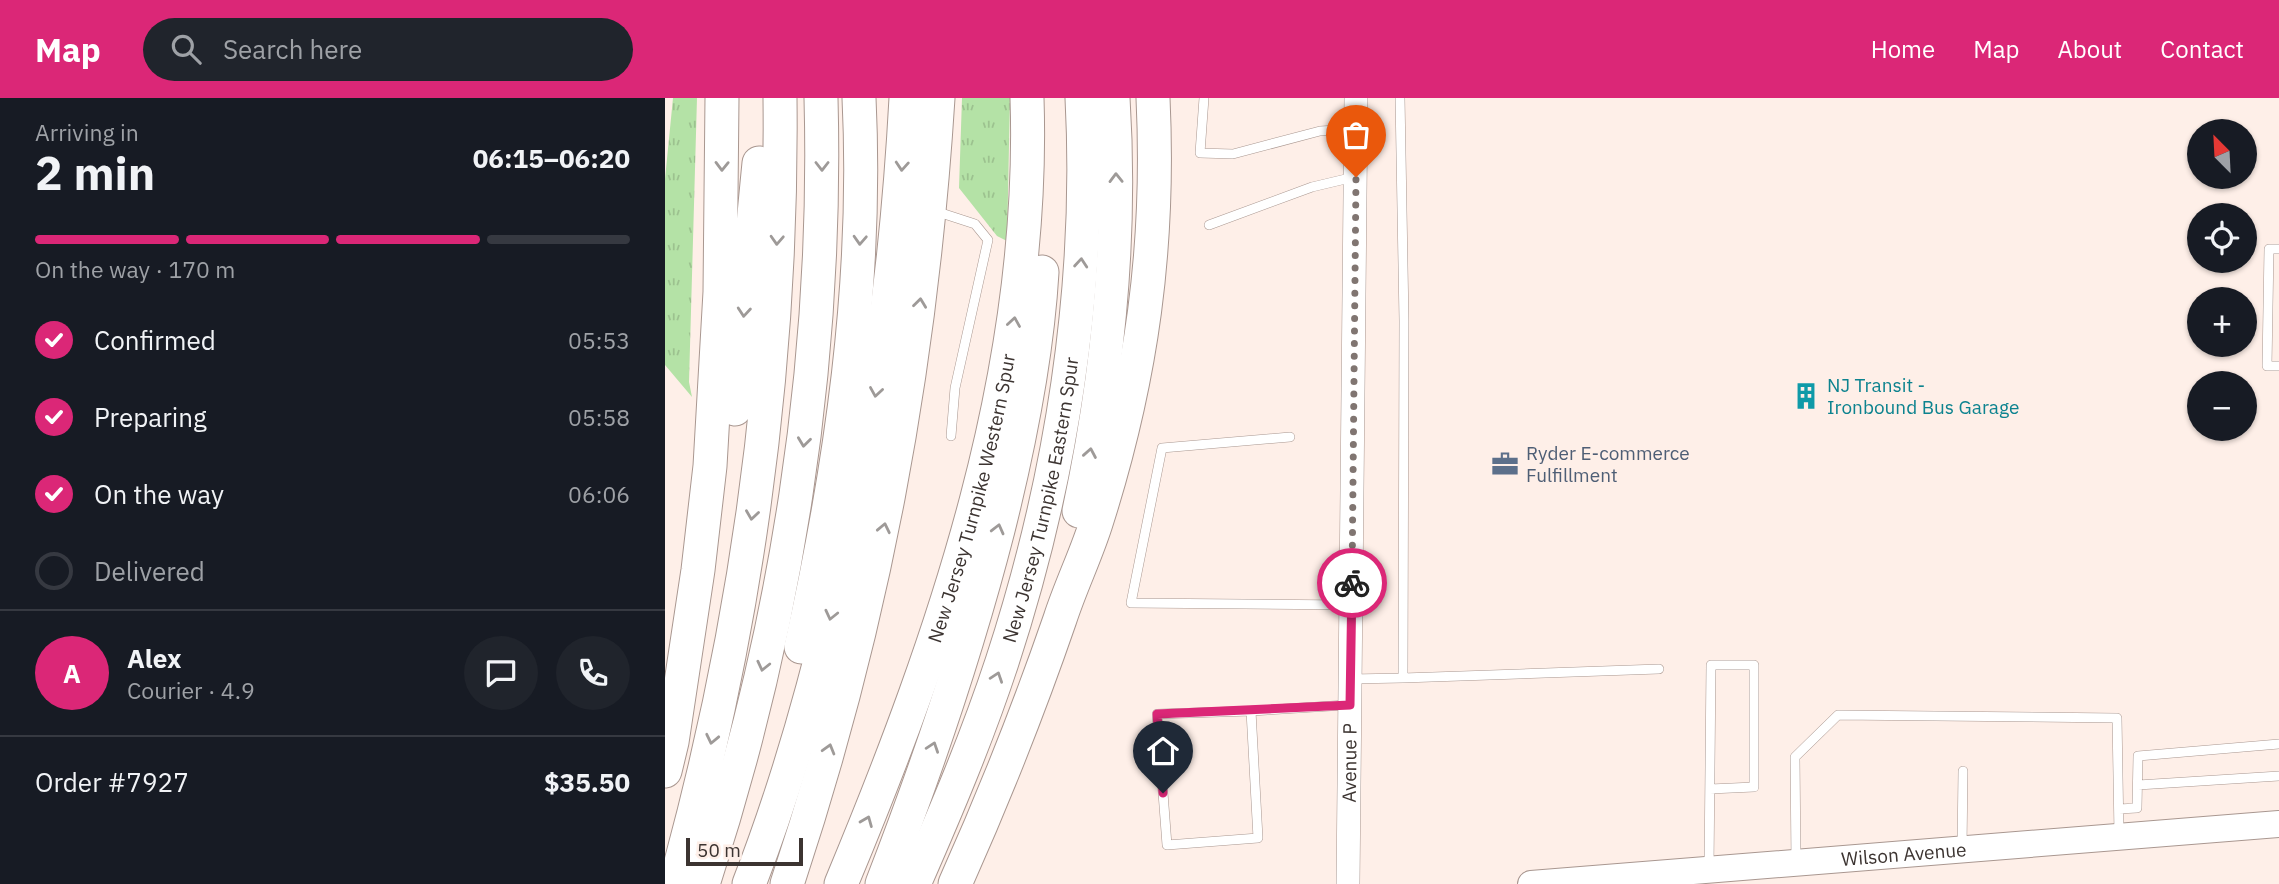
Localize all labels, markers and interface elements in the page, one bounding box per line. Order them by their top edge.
search box [143,18,633,81]
text: Map [35,28,101,71]
icon: search [167,30,205,68]
text: Search here [223,32,362,66]
text: Home [1871,33,1935,65]
text: Map [1973,33,2019,65]
text: About [2057,33,2122,65]
text: Contact [2160,33,2244,65]
pin [1326,105,1386,177]
icon: bag [1337,116,1375,154]
text: Arriving in [35,117,139,147]
north arrow [2187,119,2257,189]
map controls [2187,119,2257,441]
text: 06:15–06:20 [473,141,630,175]
text: 2 min [35,143,155,203]
one-way arrow [714,161,730,172]
one-way arrow [814,161,830,172]
one-way arrow [895,161,910,172]
one-way arrow [1109,173,1124,184]
button: locate [2187,203,2257,273]
one-way arrow [770,234,785,245]
one-way arrow [852,234,867,245]
text: On the way · 170 m [35,254,235,284]
one-way arrow [1073,257,1088,268]
button: + [2187,287,2257,357]
one-way arrow [912,298,927,309]
one-way arrow [737,307,752,318]
one-way arrow [1006,316,1021,328]
icon: check [35,321,73,359]
text: Confirmed [94,323,216,357]
text: 05:53 [568,325,630,355]
street label: New Jersey Turnpike Western Spur [922,352,1020,646]
street label: New Jersey Turnpike Eastern Spur [997,356,1083,646]
button: − [2187,371,2257,441]
place label: NJ Transit - Ironbound Bus Garage [1827,373,2019,419]
building icon: NJ Transit - Ironbound Bus Garage [1791,381,1821,411]
one-way arrow [869,386,884,398]
icon: check [35,398,73,436]
text: Preparing [94,400,207,434]
text: 05:58 [568,402,630,432]
one-way arrow [797,436,812,448]
place label: Ryder E-commerce Fulfillment [1526,441,1690,487]
one-way arrow [1082,447,1097,459]
office icon: Ryder E-commerce Fulfillment [1490,449,1520,479]
icon: check [35,475,73,513]
text: On the way [94,477,224,511]
text: 06:06 [568,479,630,509]
one-way arrow [745,509,760,521]
one-way arrow [875,522,890,534]
one-way arrow [990,523,1004,535]
courier [1317,548,1387,618]
text: Delivered [94,554,205,588]
icon: bike [1333,564,1371,602]
one-way arrow [825,609,840,621]
button: chat [464,636,538,710]
button: phone [556,636,630,710]
text: Alex [127,641,181,675]
text: A [63,656,81,690]
one-way arrow [756,659,771,671]
one-way arrow [988,671,1003,683]
text: Courier · 4.9 [127,675,255,705]
pin [1133,721,1193,793]
street label: Avenue P [1337,723,1362,803]
icon: home [1144,732,1182,770]
one-way arrow [705,733,720,745]
one-way arrow [925,741,939,753]
one-way arrow [821,743,836,755]
text: Order #7927 [35,765,189,799]
text: $35.50 [544,765,630,799]
one-way arrow [858,816,872,828]
scale bar [686,835,803,867]
street label: Wilson Avenue [1840,837,1967,871]
text: 50 m [697,838,741,862]

